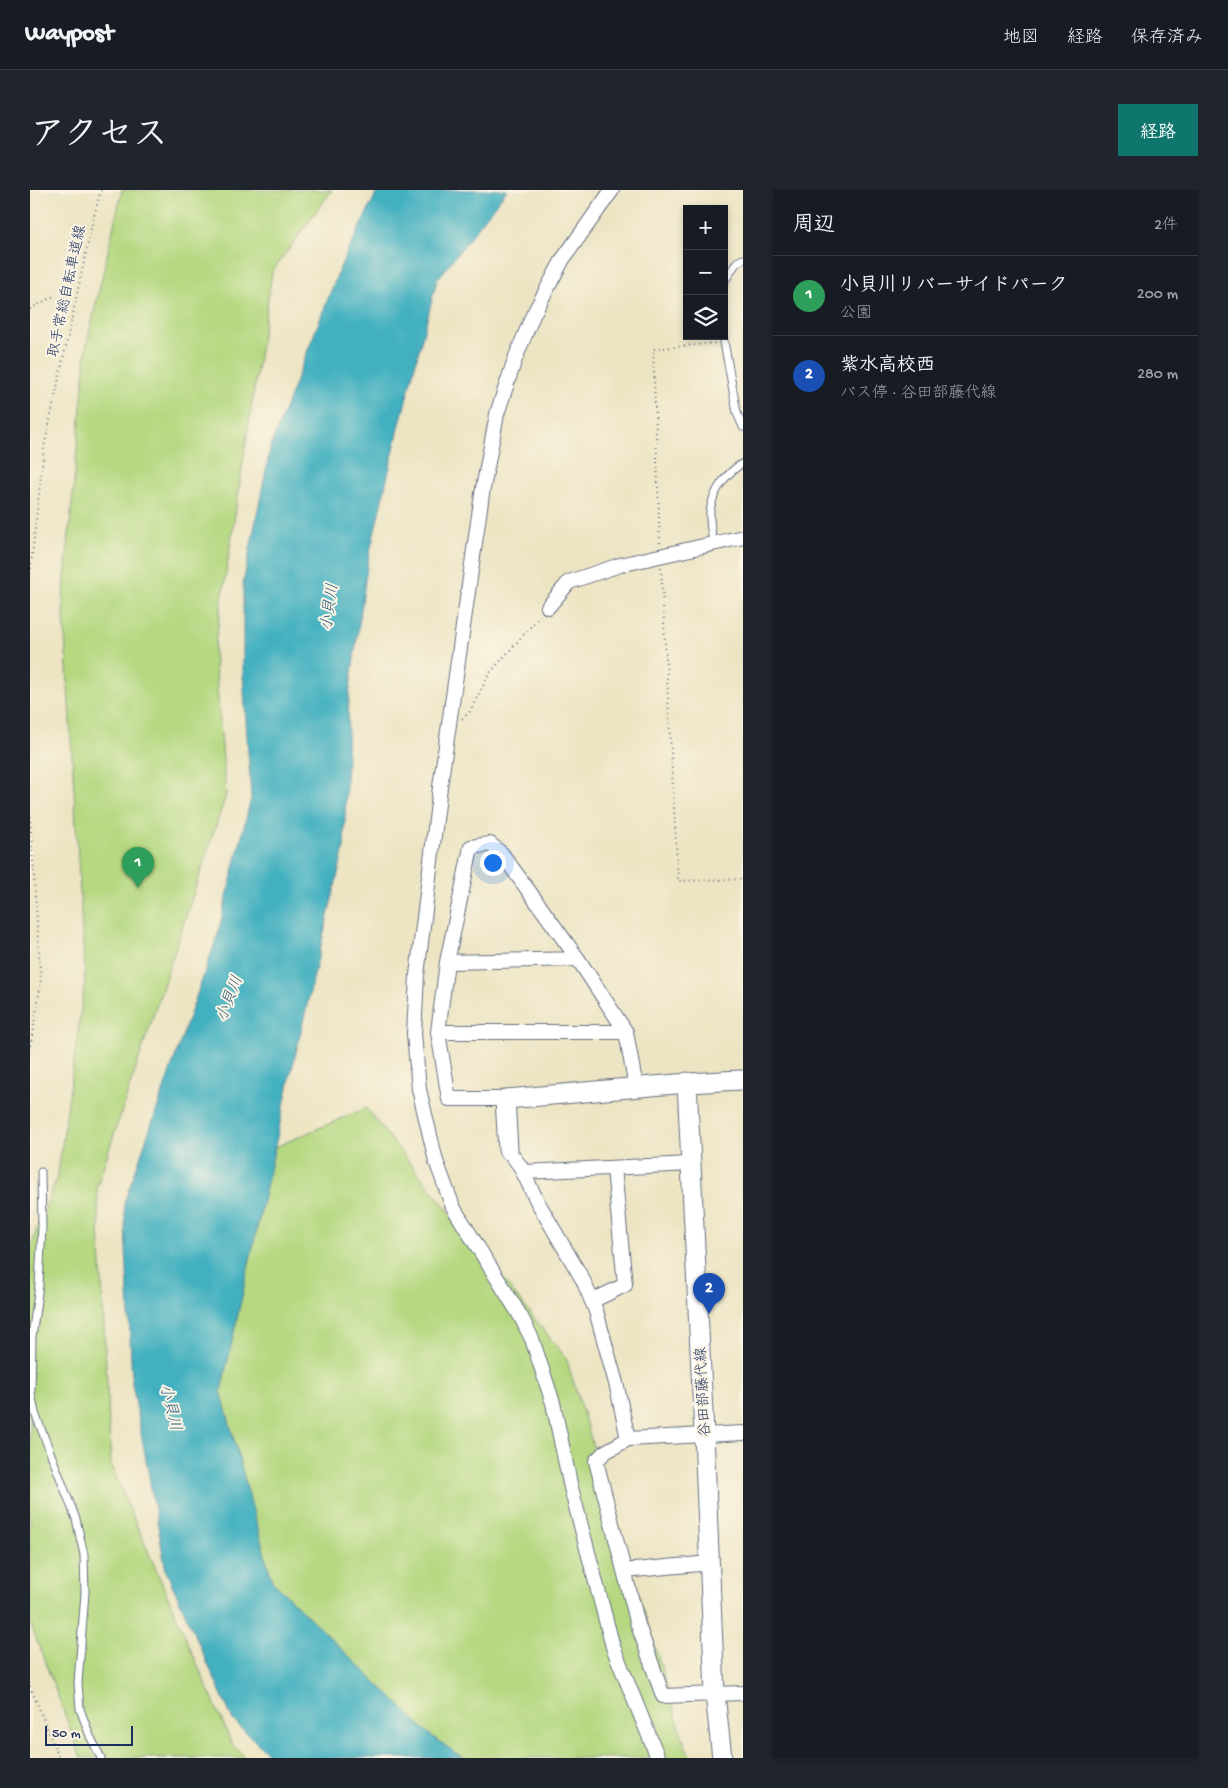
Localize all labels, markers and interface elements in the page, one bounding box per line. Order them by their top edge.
text: Waypost [25,20,113,49]
text: 地図 [1003,28,1039,49]
text: 経路 [1067,28,1103,49]
text: 保存済み [1131,28,1203,49]
button: 経路 [1118,104,1198,156]
text: アクセス [30,117,168,158]
map controls [683,205,728,340]
button: + [683,205,728,250]
text: 周辺 [793,214,835,239]
text: 2件 [1154,217,1178,236]
street label: 取手常総自転車道線 [44,223,91,359]
button: − [683,250,728,295]
text: 小貝川リバーサイドパーク [840,275,1068,298]
text: 1 [806,286,812,305]
text: 200 m [1137,286,1178,305]
button: layers [683,295,728,340]
text: 公園 [840,305,872,324]
text: 紫水高校西 [840,355,935,378]
text: 2 [805,366,813,385]
text: 280 m [1137,366,1178,385]
text: バス停 · 谷田部藤代線 [840,385,997,404]
water label: 小貝川 [318,582,344,633]
pin: 1 [122,847,154,888]
your location [480,850,506,876]
water label: 小貝川 [213,973,249,1025]
pin: 2 [693,1273,725,1314]
street label: 谷田部藤代線 [692,1346,715,1437]
water label: 小貝川 [154,1382,185,1433]
scale bar [45,1723,132,1746]
text: 50 m [52,1726,81,1743]

